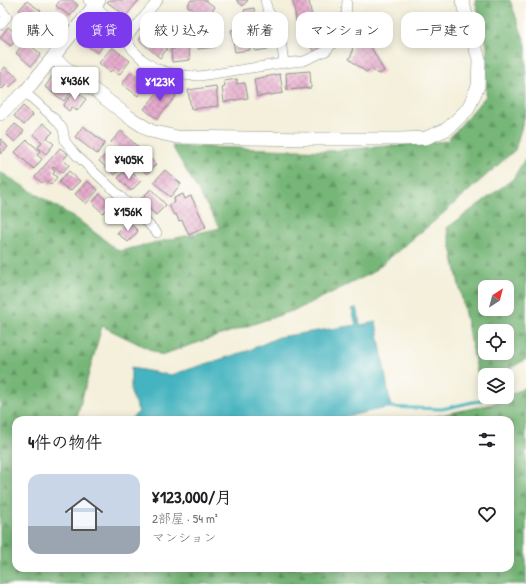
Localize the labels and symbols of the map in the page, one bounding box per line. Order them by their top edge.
pin: ¥436K [47,67,103,101]
pin: ¥123K [132,68,188,102]
pin: ¥405K [101,146,157,180]
pin: ¥156K [100,198,156,232]
north arrow [478,280,514,316]

